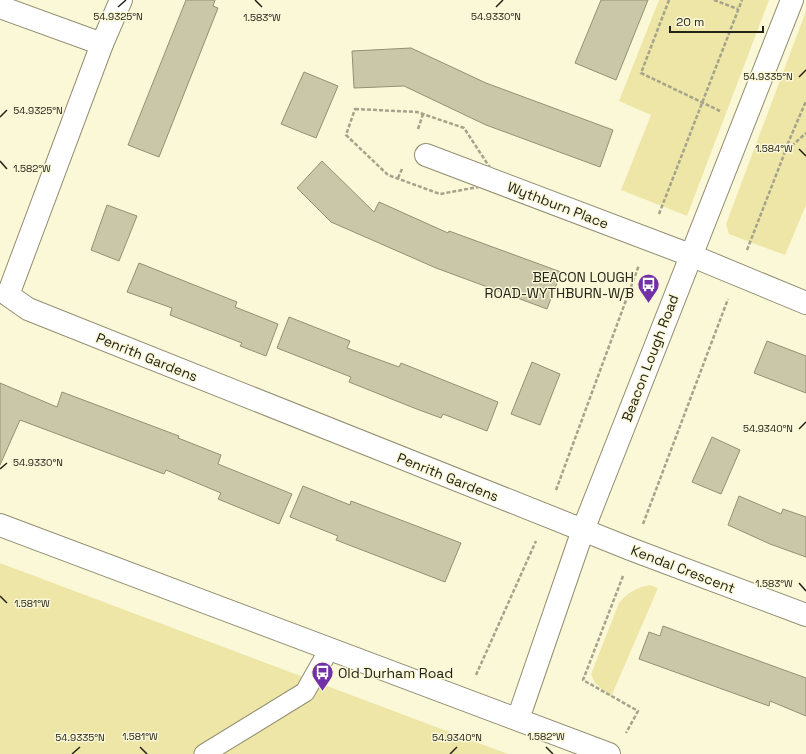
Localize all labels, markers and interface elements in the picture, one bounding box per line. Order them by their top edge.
scale bar [670,8,763,34]
text: 54.9325°N [93,10,143,23]
text: 54.9330°N [471,10,521,23]
text: 1.583°W [243,11,281,24]
text: 20 m [676,14,704,30]
text: 54.9335°N [743,70,793,83]
text: 54.9325°N [13,104,63,117]
text: 1.584°W [755,142,793,155]
text: 1.582°W [13,162,51,175]
street label: Wythburn Place [505,177,611,233]
place label: BEACON LOUGH ROAD-WYTHBURN-W/B [485,268,634,302]
bus stop icon: BEACON LOUGH ROAD-WYTHBURN-W/B [636,272,662,305]
street label: Beacon Lough Road [617,292,683,424]
street label: Penrith Gardens [94,328,200,386]
text: 54.9340°N [743,422,793,435]
street label: Penrith Gardens [395,448,501,506]
text: 54.9330°N [13,456,63,469]
street label: Kendal Crescent [628,541,738,597]
text: 1.583°W [755,577,793,590]
text: 1.581°W [14,597,50,610]
bus stop icon: Old Durham Road [309,660,335,693]
place label: Old Durham Road [338,664,453,682]
text: 1.581°W [122,730,158,743]
text: 1.582°W [527,730,565,743]
text: 54.9335°N [55,731,105,744]
text: 54.9340°N [432,731,482,744]

